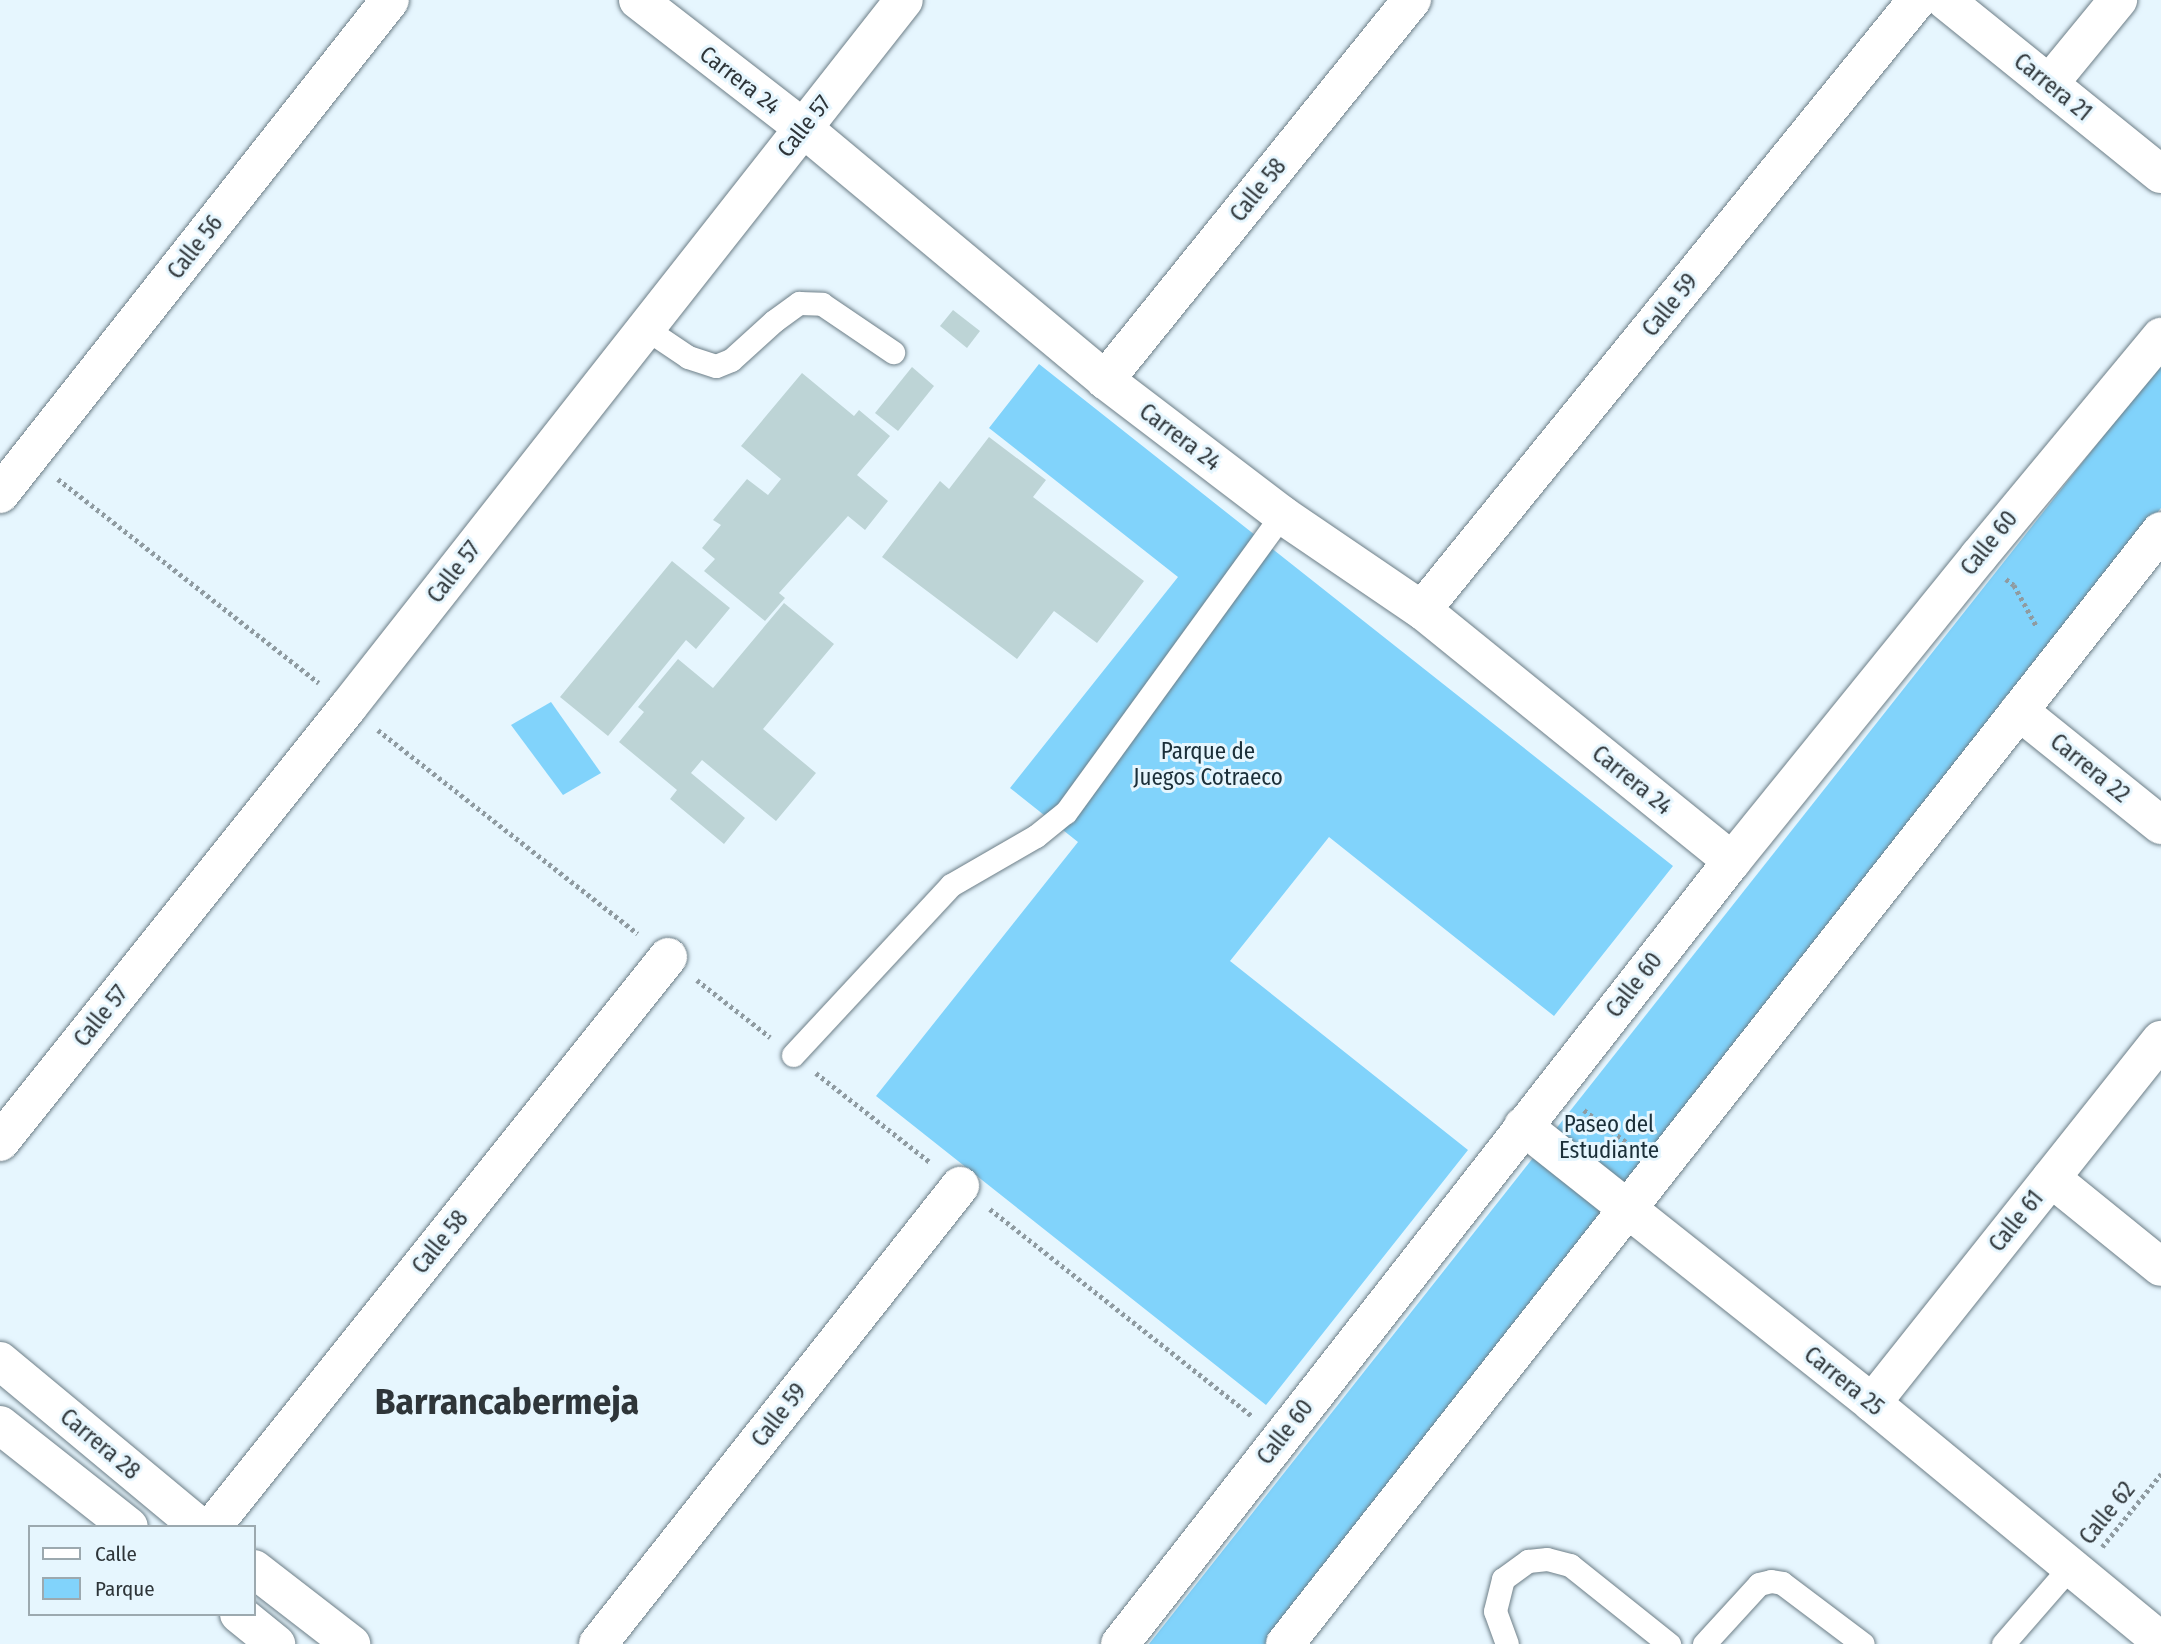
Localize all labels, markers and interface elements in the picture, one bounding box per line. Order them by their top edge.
street label: Carrera 24 [694,40,786,120]
street label: Carrera 21 [2009,47,2097,127]
street label: Calle 57 [771,90,837,162]
street label: Calle 58 [1224,153,1292,227]
street label: Calle 56 [162,210,228,284]
street label: Calle 59 [1636,268,1704,342]
street label: Carrera 24 [1134,398,1226,476]
street label: Calle 60 [1955,505,2023,581]
street label: Calle 57 [421,536,487,608]
street label: Carrera 22 [2045,728,2135,808]
park label: Parque de Juegos Cotraeco [1133,737,1283,791]
street label: Carrera 24 [1587,740,1677,820]
street label: Calle 60 [1600,947,1668,1023]
street label: Calle 57 [68,980,134,1052]
park label: Paseo del Estudiante [1559,1110,1659,1164]
street label: Calle 61 [1983,1185,2049,1257]
street label: Calle 58 [406,1205,474,1279]
street label: Carrera 25 [1799,1341,1889,1421]
street label: Calle 59 [746,1378,812,1452]
district label: Barrancabermeja [375,1380,639,1424]
street label: Calle 60 [1251,1394,1319,1470]
street label: Carrera 28 [55,1403,145,1485]
street label: Calle 62 [2073,1476,2141,1550]
legend [28,1525,256,1616]
text: Calle [95,1541,137,1567]
text: Parque [95,1576,155,1602]

